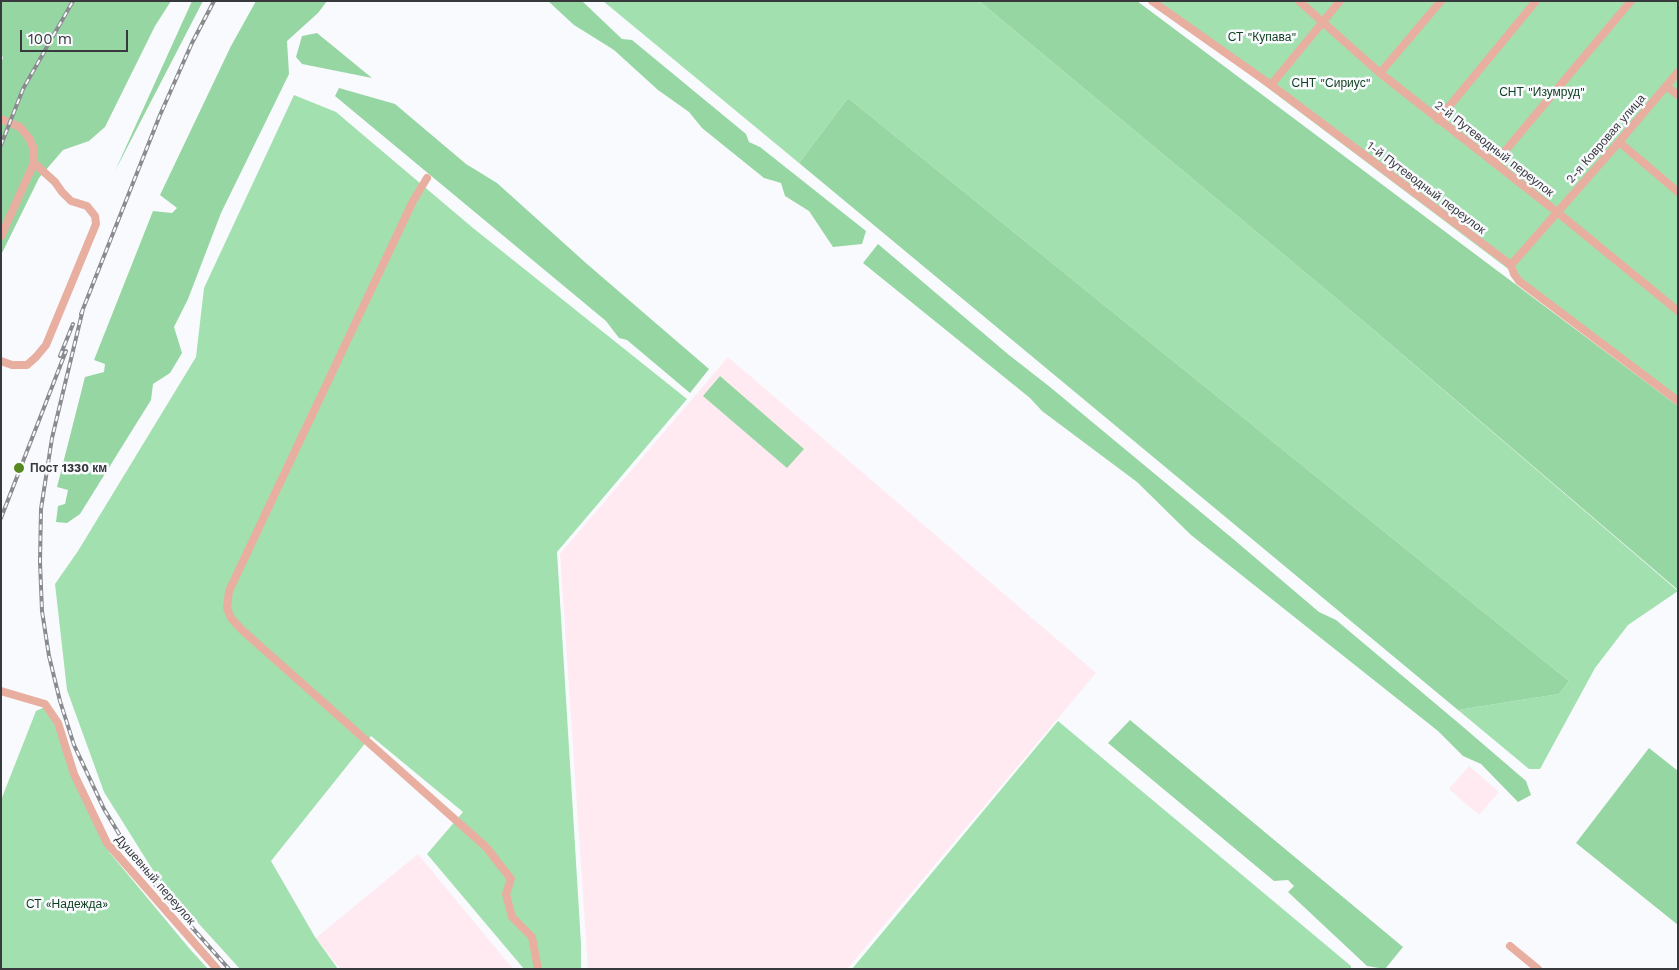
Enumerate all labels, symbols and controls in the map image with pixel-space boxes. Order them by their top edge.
scale bar [22,20,130,52]
text: 100 m [28,30,72,48]
park label: СТ "Купава" [1228,30,1296,44]
park label: СНТ "Сириус" [1291,76,1371,90]
park label: СНТ "Изумруд" [1499,85,1585,99]
street label: 2-я Ковровая улица [1563,92,1649,186]
street label: 2-й Путеводный переулок [1432,98,1556,200]
street label: 1-й Путеводный переулок [1364,139,1488,237]
marker: Пост 1330 км [12,461,26,475]
place label: Пост 1330 км [30,461,107,475]
street label: Душевный переулок [112,832,198,928]
park label: СТ «Надежда» [26,897,108,911]

